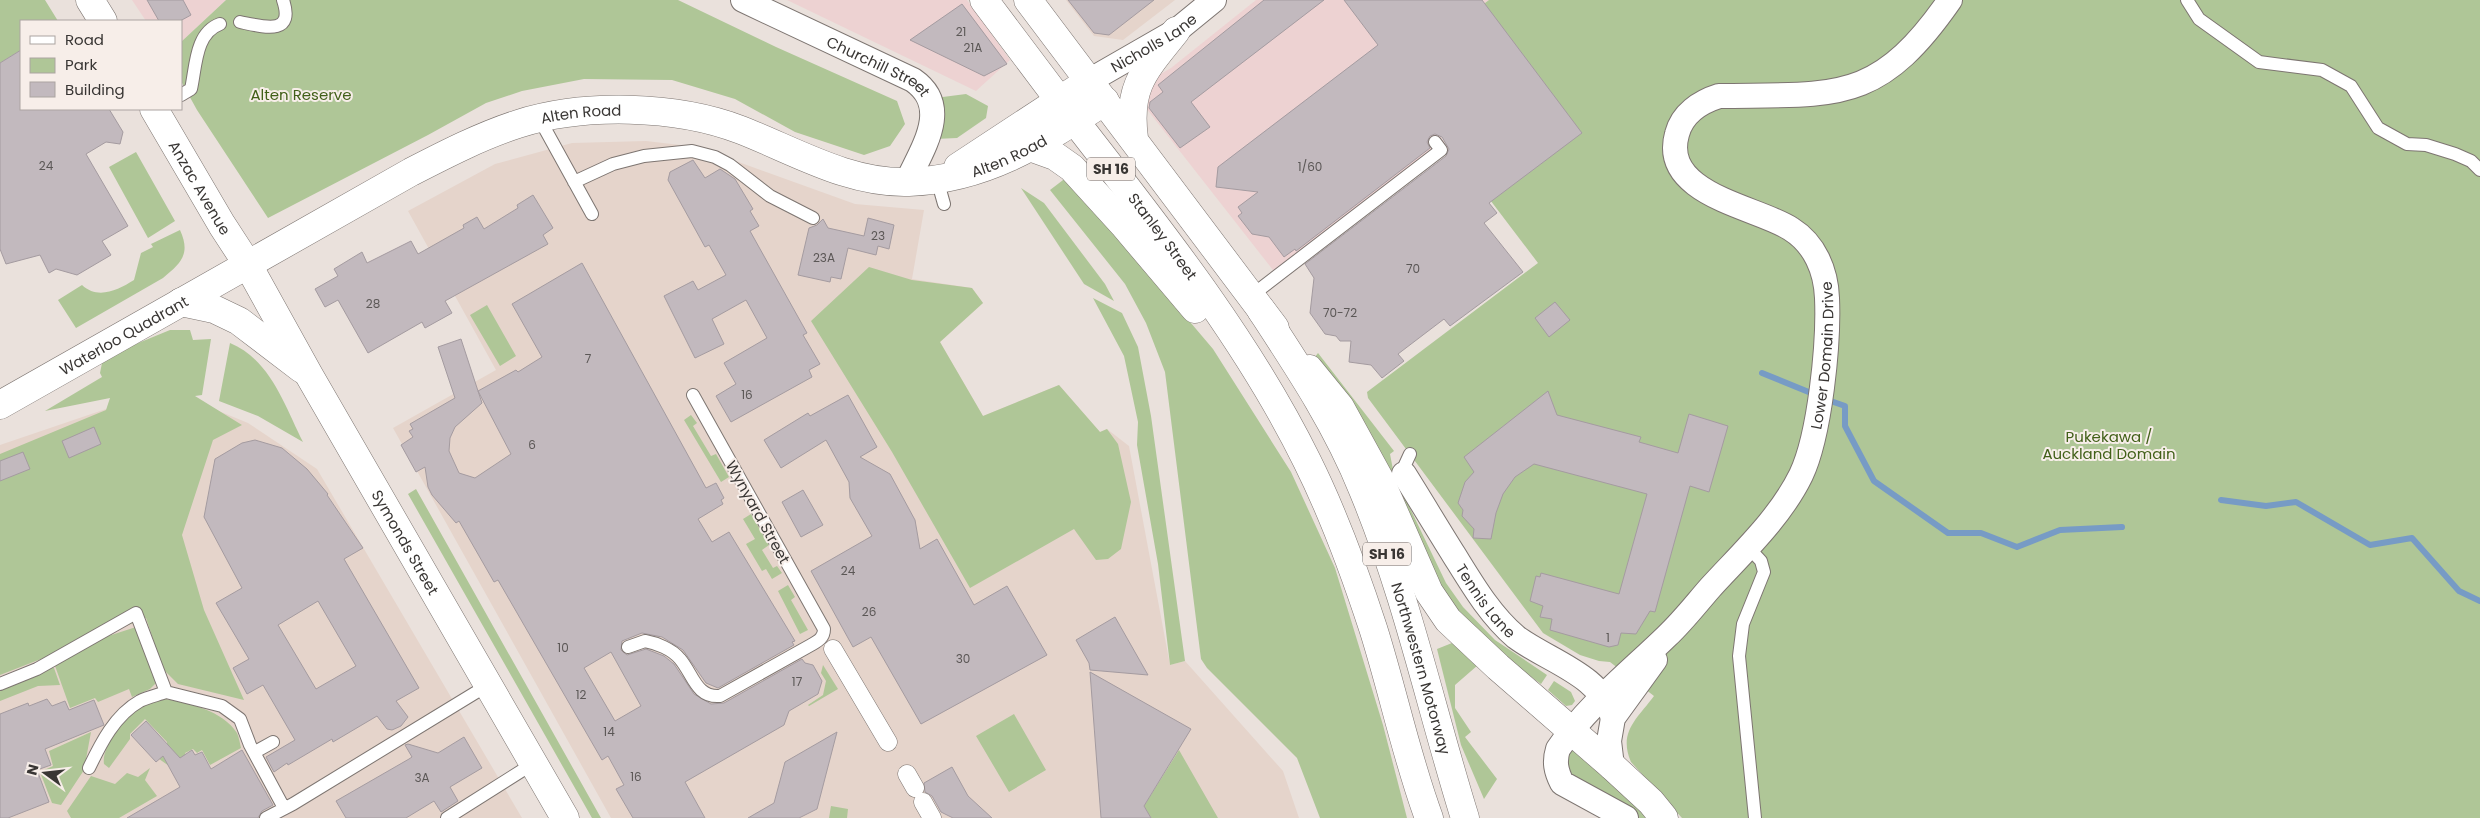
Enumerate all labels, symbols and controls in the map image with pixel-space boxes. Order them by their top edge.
street label: Nicholls Lane [1107,8,1201,77]
legend [20,20,182,110]
house number: 21 [956,23,966,40]
text: Road [65,29,104,50]
street label: Churchill Street [823,30,936,100]
house number: 21A [964,39,982,56]
text: Park [65,54,97,75]
text: Building [65,79,125,100]
park label: Alten Reserve [250,84,352,105]
street label: Alten Road [539,99,621,128]
street label: Alten Road [968,129,1051,182]
street label: Anzac Avenue [164,136,236,239]
house number: 24 [39,157,54,174]
road number: SH 16 [1087,157,1135,180]
house number: 1/60 [1298,158,1322,175]
street label: Stanley Street [1124,188,1203,284]
house number: 23 [871,227,885,244]
house number: 23A [813,249,835,266]
house number: 70 [1406,260,1420,277]
street label: Lower Domain Drive [1805,280,1838,431]
street label: Waterloo Quadrant [55,290,192,380]
house number: 28 [366,295,380,312]
house number: 70-72 [1323,304,1357,321]
house number: 7 [585,350,592,367]
house number: 16 [741,386,753,403]
park label: Pukekawa / Auckland Domain [2042,426,2176,464]
house number: 6 [528,436,536,453]
street label: Wynyard Street [721,457,795,567]
street label: Symonds Street [367,486,444,598]
road number: SH 16 [1363,542,1411,566]
street label: Tennis Lane [1451,560,1520,642]
house number: 24 [841,562,856,579]
street label: Northwestern Motorway [1387,579,1456,757]
house number: 26 [862,603,876,620]
house number: 1 [1606,629,1610,646]
house number: 10 [557,639,569,656]
house number: 30 [956,650,970,667]
house number: 17 [792,673,803,690]
house number: 12 [576,686,586,703]
house number: 14 [603,723,615,740]
north arrow [20,748,70,798]
text: N [21,762,43,777]
house number: 16 [630,768,642,785]
house number: 3A [414,769,430,786]

